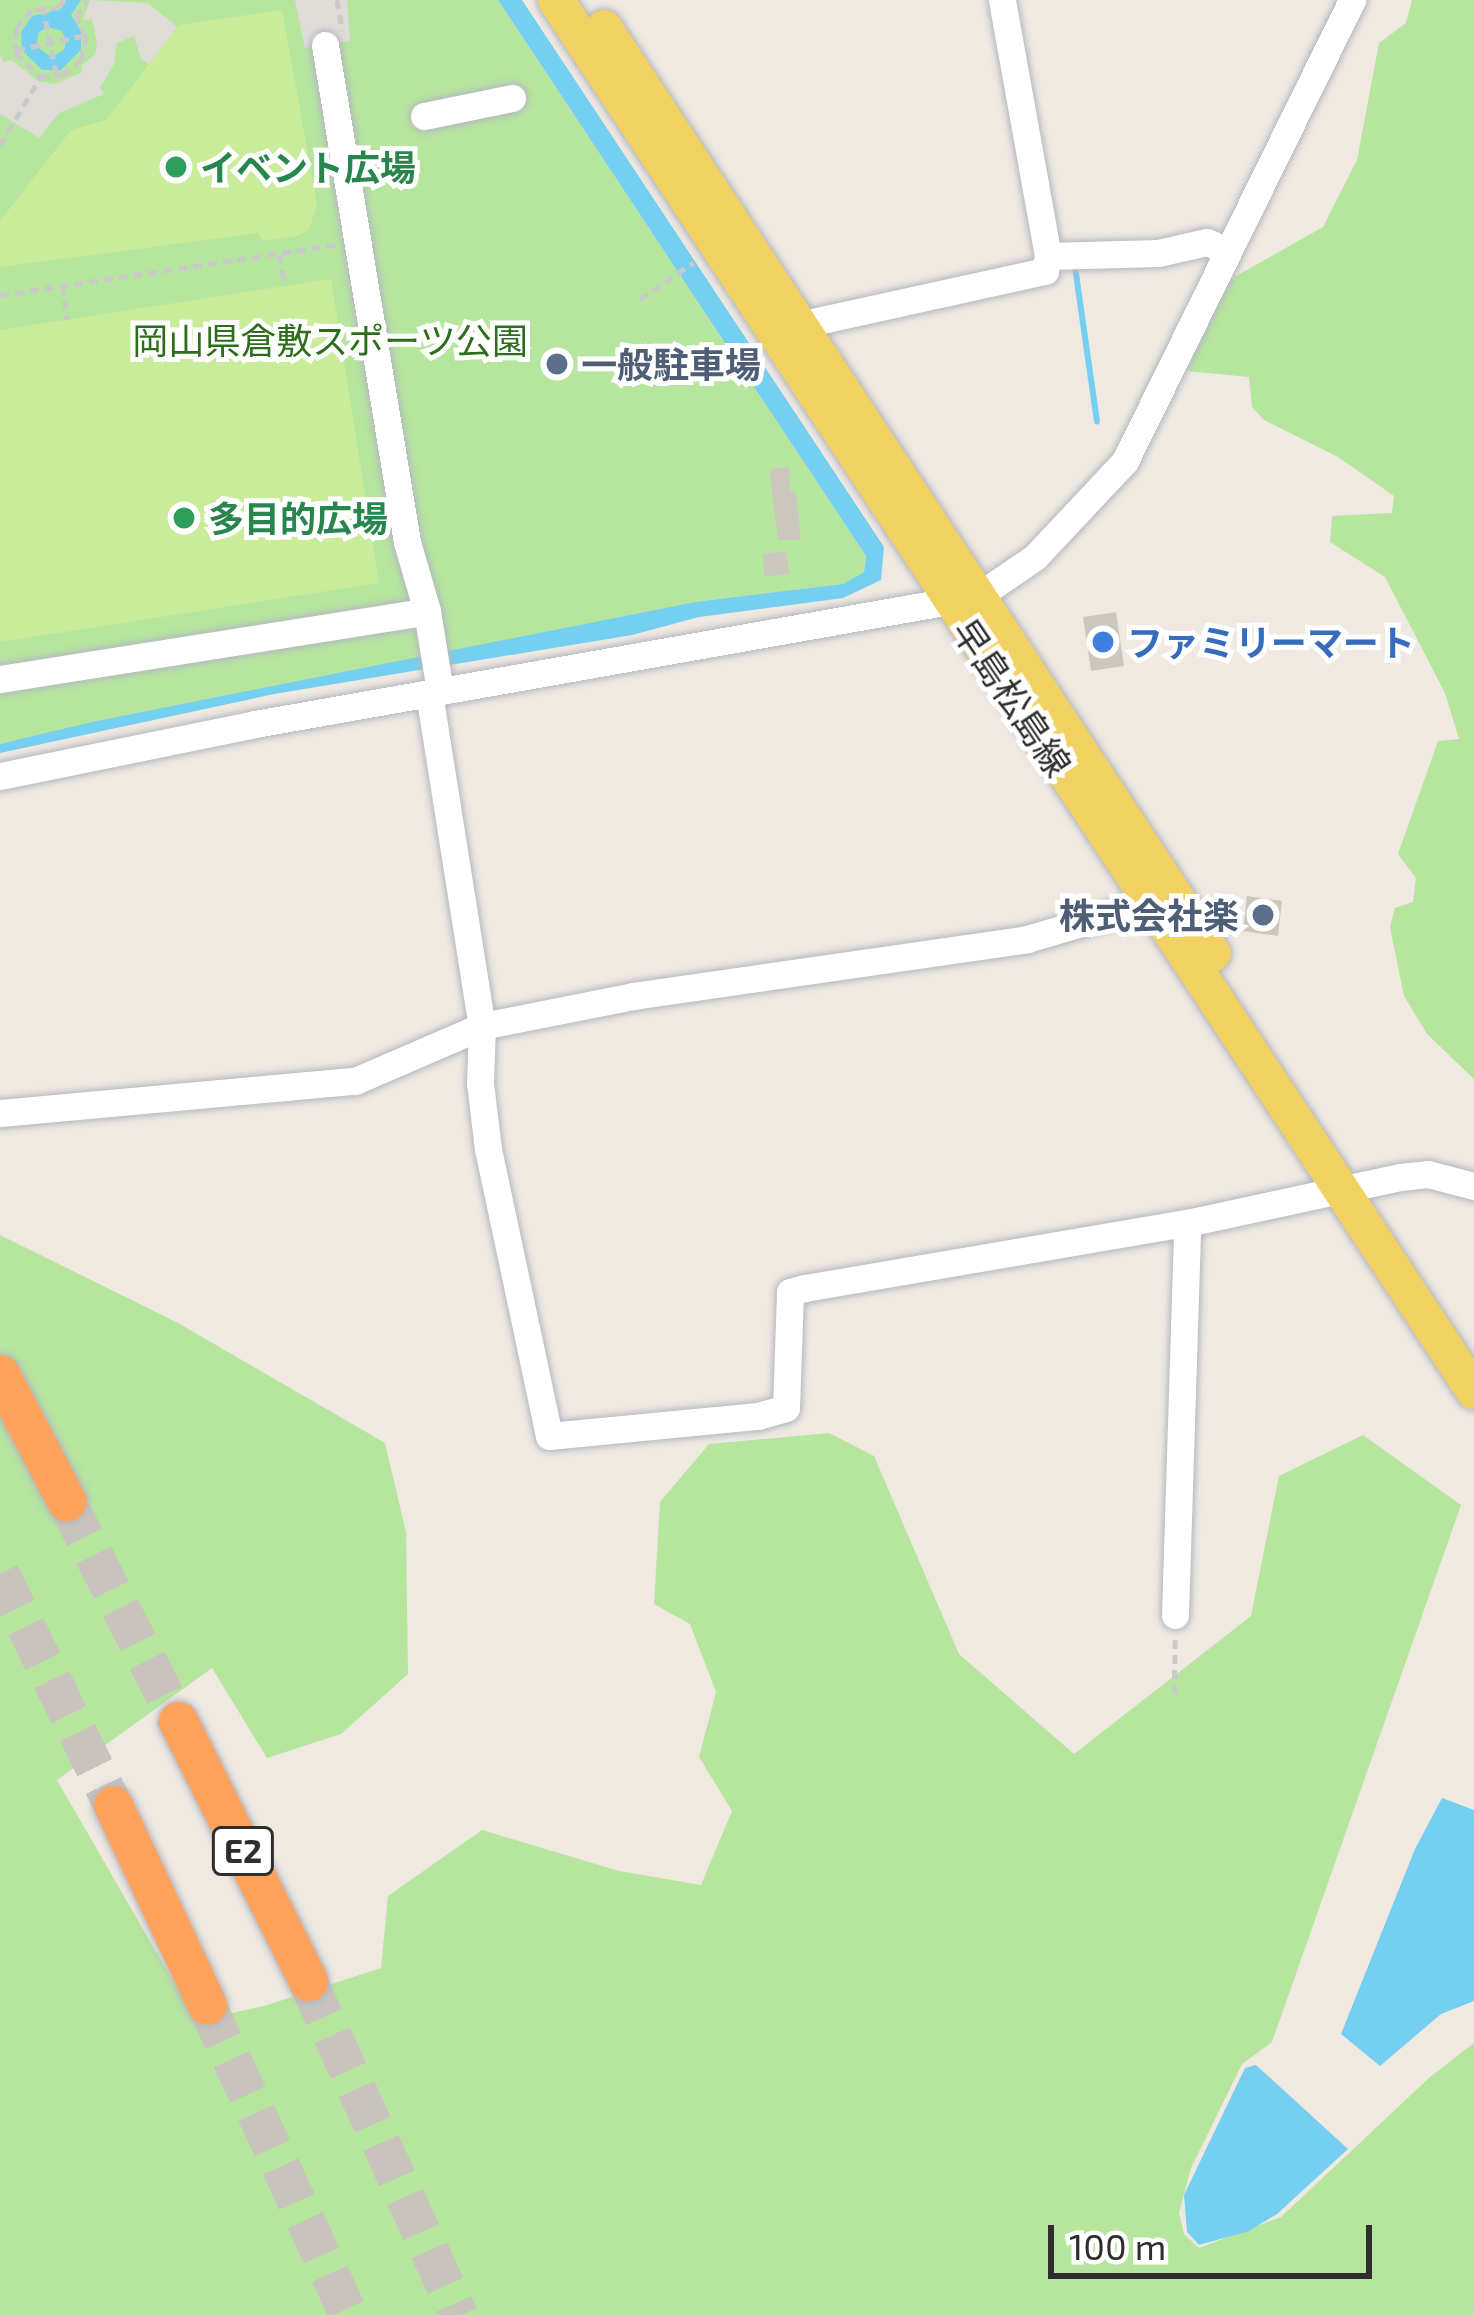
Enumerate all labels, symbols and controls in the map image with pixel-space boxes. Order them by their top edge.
place label: イベント広場 [200,145,416,189]
marker: イベント広場 [163,154,189,180]
park label: 岡山県倉敷スポーツ公園 [132,318,528,362]
place label: 一般駐車場 [581,342,761,386]
marker: 一般駐車場 [544,351,570,377]
place label: 多目的広場 [208,496,388,540]
marker: 多目的広場 [171,505,197,531]
street label: 早島松島線 [945,610,1081,784]
place label: ファミリーマート [1127,620,1415,664]
marker: ファミリーマート [1090,629,1116,655]
place label: 株式会社楽 [1059,893,1239,937]
marker: 株式会社楽 [1250,902,1276,928]
road number: E2 [210,1824,276,1878]
scale bar [1054,2201,1378,2275]
text: 100 m [1069,2224,1166,2267]

